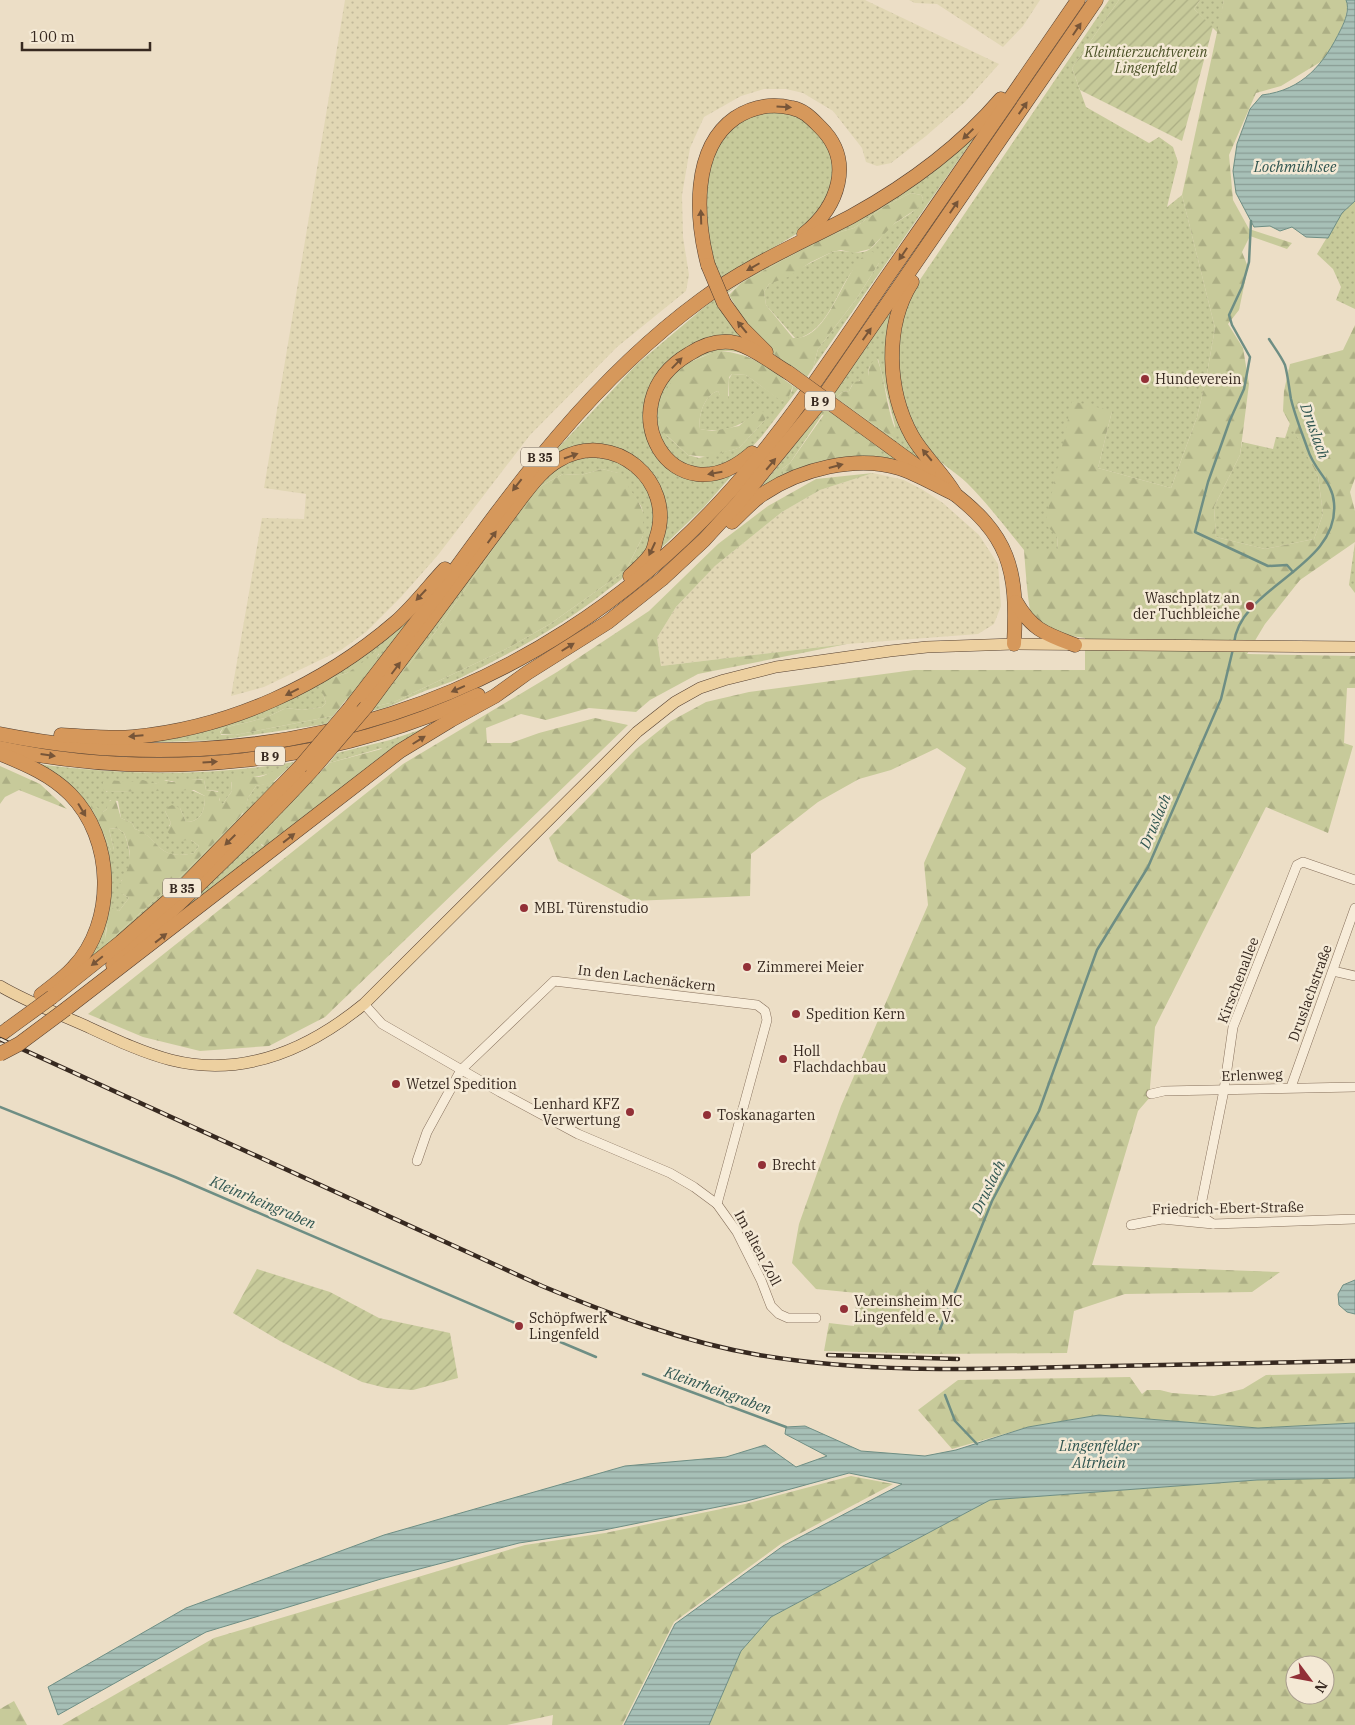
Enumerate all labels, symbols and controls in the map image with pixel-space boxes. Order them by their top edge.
scale bar [22,20,150,52]
one-way arrow [1072,22,1082,35]
text: 100 m [30,27,75,46]
park label: Kleintierzuchtverein Lingenfeld [1084,43,1208,77]
one-way arrow [1018,101,1028,114]
one-way arrow [776,103,792,111]
one-way arrow [962,127,974,139]
water label: Lochmühlsee [1253,157,1337,176]
one-way arrow [949,200,959,214]
one-way arrow [697,209,705,225]
one-way arrow [898,248,908,261]
one-way arrow [746,262,759,271]
one-way arrow [737,321,748,334]
one-way arrow [862,327,872,340]
one-way arrow [671,357,683,369]
place label: Hundeverein [1155,370,1242,388]
marker: Hundeverein [1139,373,1151,385]
road number: B 9 [805,392,835,411]
water label: Druslach [1296,400,1334,462]
road number: B 35 [521,448,559,467]
one-way arrow [922,449,933,461]
one-way arrow [563,452,578,459]
one-way arrow [765,459,777,471]
one-way arrow [828,462,844,470]
one-way arrow [706,469,722,477]
one-way arrow [511,478,522,491]
one-way arrow [487,530,497,544]
one-way arrow [648,542,656,556]
one-way arrow [415,589,427,601]
place label: Waschplatz an der Tuchbleiche [1133,589,1240,623]
marker: Waschplatz an der Tuchbleiche [1244,600,1256,612]
one-way arrow [561,642,575,652]
one-way arrow [390,662,401,675]
one-way arrow [451,685,465,693]
one-way arrow [284,688,299,696]
one-way arrow [128,733,144,741]
one-way arrow [412,735,425,745]
road number: B 9 [255,746,285,766]
one-way arrow [40,751,56,759]
one-way arrow [202,758,218,766]
water label: Druslach [1135,790,1175,852]
one-way arrow [77,803,86,816]
one-way arrow [282,832,295,843]
one-way arrow [225,833,237,845]
road number: B 35 [163,878,201,898]
place label: MBL Türenstudio [534,899,649,917]
marker: MBL Türenstudio [518,902,530,914]
one-way arrow [154,932,167,943]
street label: Kirschenallee [1213,934,1263,1026]
street label: Druslachstraße [1284,942,1336,1044]
one-way arrow [91,955,104,966]
place label: Zimmerei Meier [757,958,865,976]
street label: In den Lachenäckern [577,961,717,995]
marker: Zimmerei Meier [741,961,753,973]
place label: Spedition Kern [806,1005,905,1023]
marker: Spedition Kern [790,1008,802,1020]
place label: Holl Flachdachbau [793,1042,887,1076]
marker: Holl Flachdachbau [777,1053,789,1065]
street label: Erlenweg [1221,1065,1283,1085]
place label: Wetzel Spedition [406,1075,517,1093]
marker: Wetzel Spedition [390,1078,402,1090]
place label: Lenhard KFZ Verwertung [533,1095,620,1129]
marker: Lenhard KFZ Verwertung [624,1106,636,1118]
place label: Toskanagarten [717,1106,816,1124]
marker: Toskanagarten [701,1109,713,1121]
place label: Brecht [772,1156,816,1174]
water label: Druslach [966,1156,1009,1218]
marker: Brecht [756,1159,768,1171]
water label: Kleinrheingraben [206,1171,319,1233]
street label: Friedrich-Ebert-Straße [1152,1198,1304,1218]
street label: Im alten Zoll [731,1207,785,1289]
place label: Vereinsheim MC Lingenfeld e. V. [854,1292,962,1326]
marker: Vereinsheim MC Lingenfeld e. V. [838,1303,850,1315]
place label: Schöpfwerk Lingenfeld [529,1309,608,1343]
marker: Schöpfwerk Lingenfeld [513,1320,525,1332]
water label: Kleinrheingraben [661,1361,775,1418]
water label: Lingenfelder Altrhein [1058,1436,1139,1472]
north arrow [1285,1655,1335,1705]
text: N [1310,1677,1332,1696]

